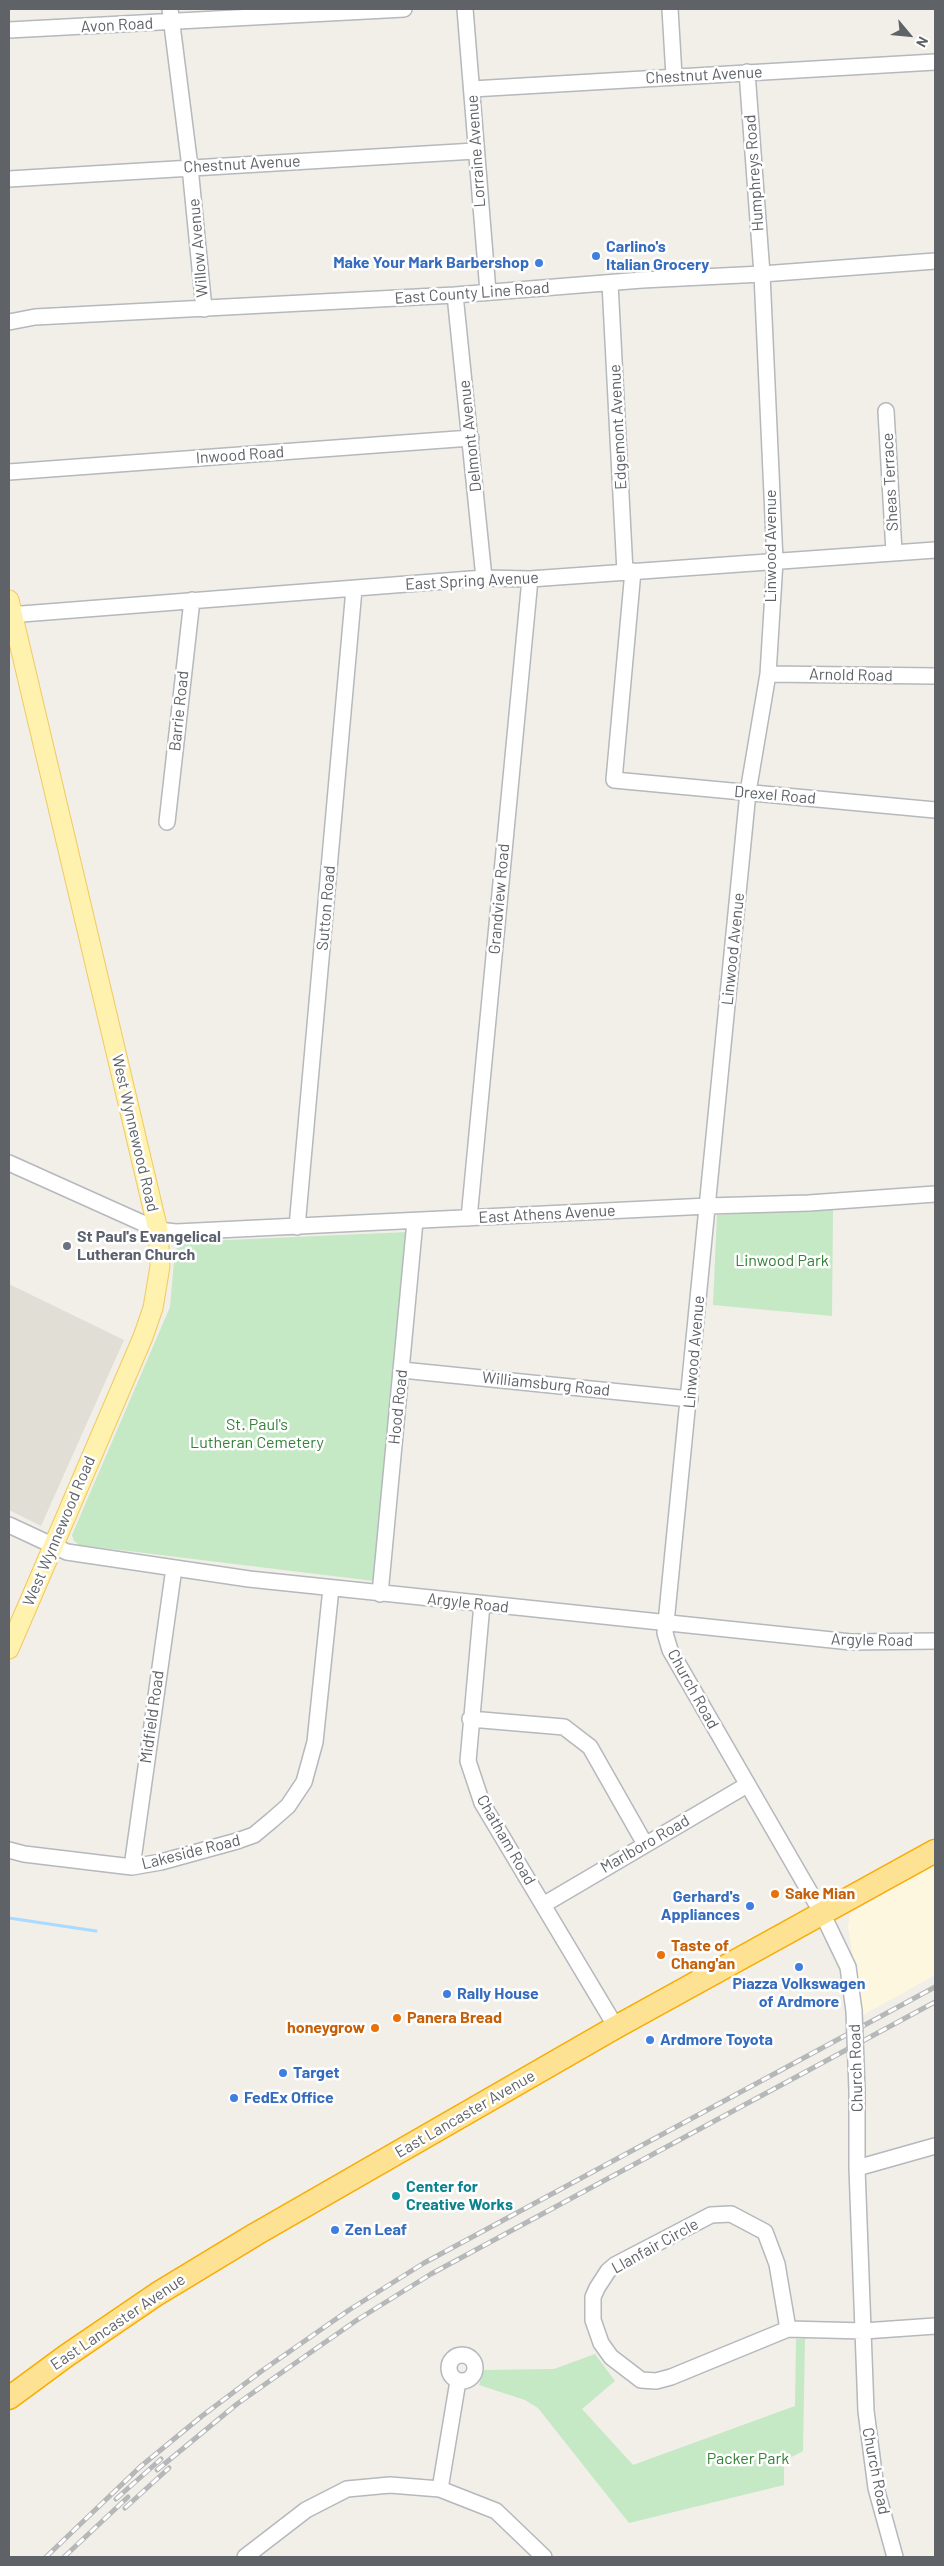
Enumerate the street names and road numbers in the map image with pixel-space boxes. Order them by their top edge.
street label: Avon Road [80,14,154,36]
street label: Chestnut Avenue [645,62,763,88]
street label: Lorraine Avenue [462,94,490,208]
street label: Humphreys Road [740,114,768,232]
street label: Chestnut Avenue [183,151,301,177]
street label: Willow Avenue [184,198,212,298]
street label: East County Line Road [394,278,550,308]
street label: Edgemont Avenue [605,364,631,490]
street label: Delmont Avenue [455,379,485,493]
street label: Sheas Terrace [878,432,902,532]
street label: Inwood Road [195,442,285,468]
street label: Linwood Avenue [761,489,781,603]
street label: East Spring Avenue [405,568,539,594]
street label: Arnold Road [809,665,893,685]
street label: Barrie Road [165,670,193,752]
street label: Drexel Road [733,782,817,808]
street label: Grandview Road [485,843,513,955]
street label: Sutton Road [313,865,339,951]
street label: Linwood Avenue [718,892,748,1006]
street label: West Wynnewood Road [108,1052,162,1214]
street label: East Athens Avenue [478,1201,616,1227]
street label: Linwood Avenue [680,1295,708,1409]
street label: Williamsburg Road [481,1368,611,1400]
street label: Hood Road [385,1369,411,1445]
street label: West Wynnewood Road [19,1453,99,1609]
street label: Argyle Road [426,1589,510,1617]
street label: Argyle Road [831,1630,913,1650]
street label: Church Road [663,1646,723,1732]
street label: Midfield Road [136,1669,168,1765]
street label: Chatham Road [472,1792,540,1888]
street label: Marlboro Road [597,1811,693,1877]
street label: Lakeside Road [140,1830,242,1874]
street label: Church Road [845,2024,867,2112]
street label: East Lancaster Avenue [392,2066,538,2162]
street label: Llanfair Circle [608,2214,702,2278]
street label: East Lancaster Avenue [47,2270,189,2374]
street label: Church Road [858,2426,894,2516]

